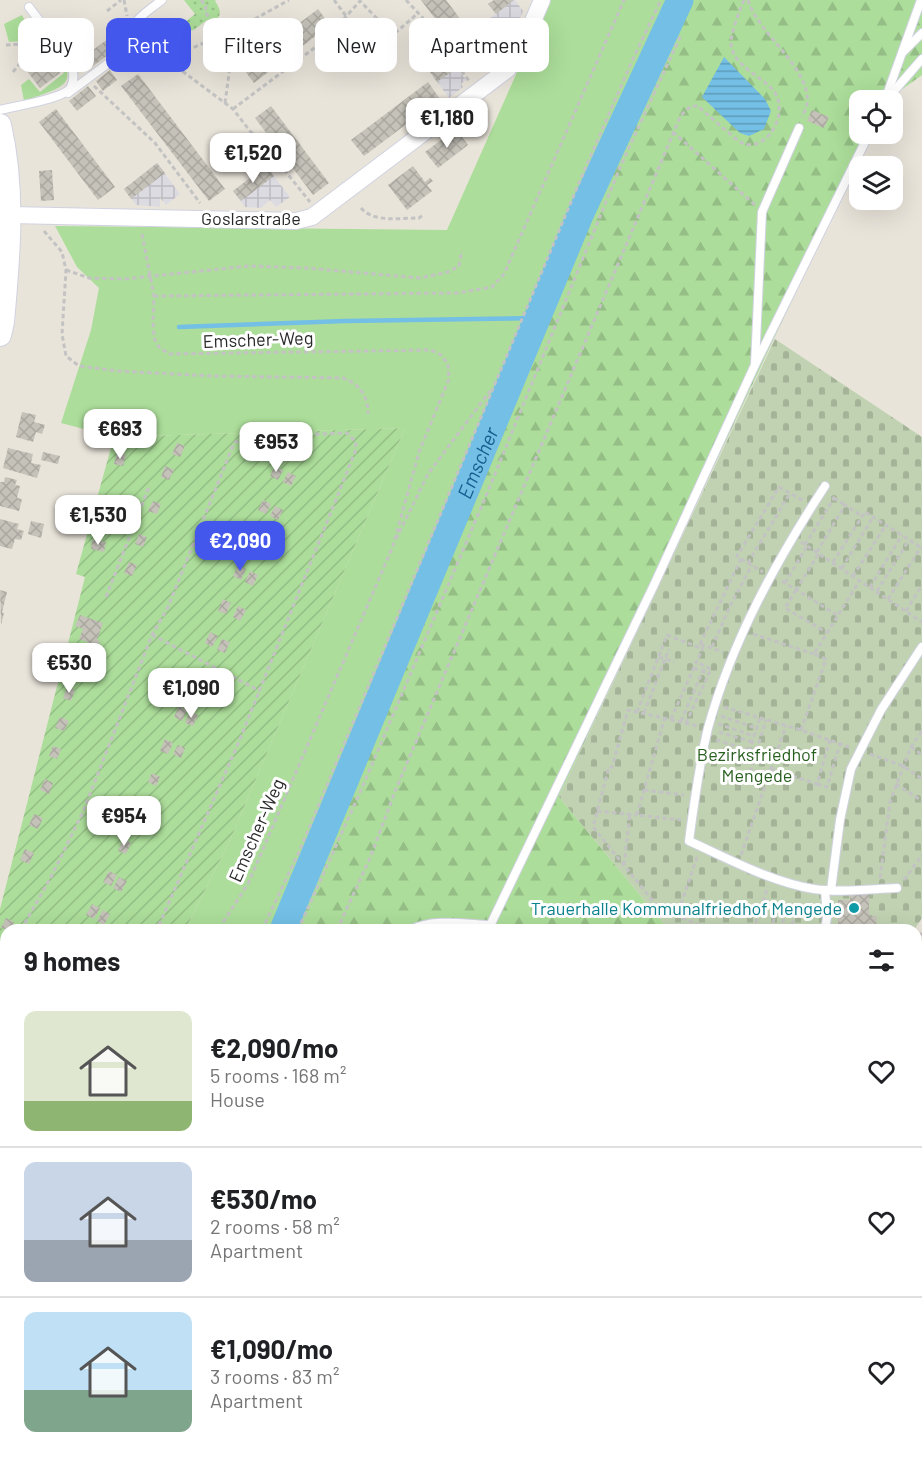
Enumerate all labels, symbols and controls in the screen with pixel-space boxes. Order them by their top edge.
chip: Buy [18,18,94,72]
chip: Rent [106,18,191,72]
chip: Filters [203,18,303,72]
chip: New [315,18,397,72]
chip: Apartment [409,18,549,72]
map controls [849,90,903,210]
button: locate [849,90,903,144]
pin: €1,180 [398,98,496,149]
text: €1,180 [420,105,474,129]
pin: €1,520 [204,133,302,184]
text: €1,520 [224,140,282,164]
button: layers [849,156,903,210]
street label: Goslarstraße [201,207,301,229]
street label: Emscher-Weg [202,326,314,352]
pin: €693 [84,409,156,460]
text: €693 [98,416,142,440]
pin: €953 [240,422,312,473]
water label: Emscher [452,423,503,502]
text: €953 [254,429,298,453]
pin: €1,530 [49,495,147,546]
text: €1,530 [69,502,127,526]
pin: €2,090 [191,521,289,572]
text: €2,090 [209,528,271,552]
pin: €530 [33,643,105,694]
text: €530 [46,650,92,674]
pin: €1,090 [142,668,240,719]
text: €1,090 [162,675,220,699]
park label: Bezirksfriedhof Mengede [697,743,817,786]
street label: Emscher-Weg [223,775,289,885]
pin: €954 [88,796,160,847]
text: €954 [101,803,147,827]
place label: Trauerhalle Kommunalfriedhof Mengede [531,897,842,919]
marker: Trauerhalle Kommunalfriedhof Mengede [847,901,861,915]
icon: filters [865,944,898,977]
text: 9 homes [24,945,120,976]
text: €2,090/mo [210,1032,338,1063]
icon: home [72,1035,144,1107]
icon: heart [865,1055,898,1088]
text: 5 rooms · 168 m² [210,1063,346,1087]
text: House [210,1087,265,1111]
text: €530/mo [210,1183,317,1214]
icon: home [72,1186,144,1258]
icon: heart [865,1206,898,1239]
text: 2 rooms · 58 m² [210,1214,340,1238]
text: Apartment [210,1238,303,1262]
text: €1,090/mo [210,1333,333,1364]
icon: home [72,1336,144,1408]
icon: heart [865,1356,898,1389]
text: 3 rooms · 83 m² [210,1364,339,1388]
text: Apartment [210,1388,303,1412]

